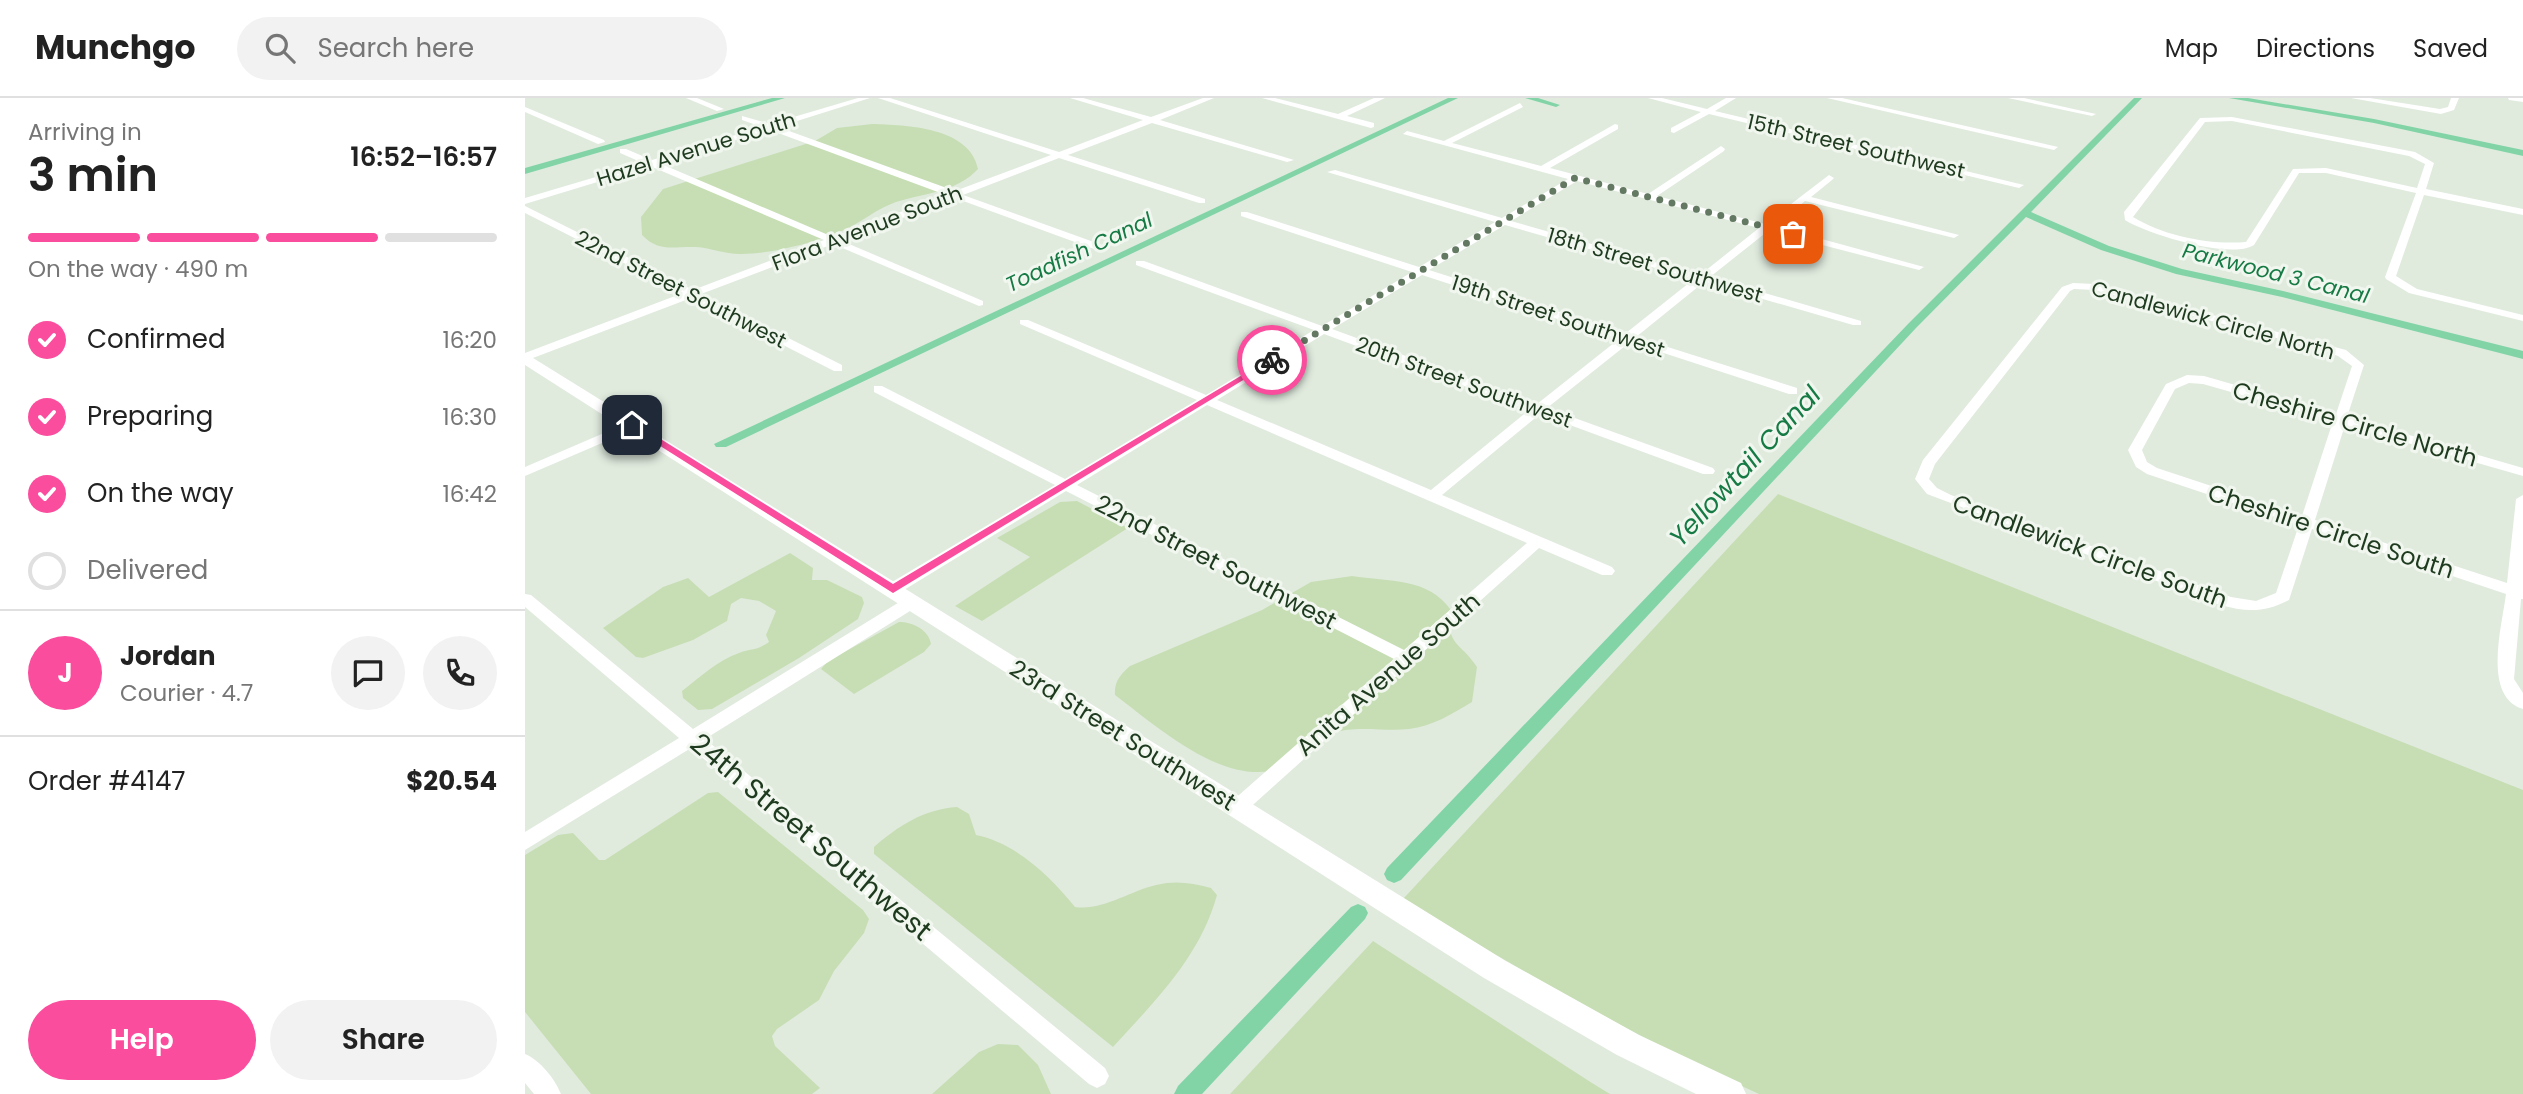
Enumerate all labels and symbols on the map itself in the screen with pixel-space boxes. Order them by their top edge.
street label: Hazel Avenue South [593,105,799,193]
street label: 15th Street Southwest [1744,107,1968,185]
street label: Flora Avenue South [768,178,966,278]
pin [1763,204,1823,264]
water label: Toadfish Canal [1001,205,1158,299]
street label: 18th Street Southwest [1544,220,1766,310]
street label: 22nd Street Southwest [570,223,792,355]
water label: Parkwood 3 Canal [2180,236,2373,310]
street label: 19th Street Southwest [1448,268,1668,364]
street label: Candlewick Circle North [2088,274,2338,366]
courier [1237,325,1307,395]
street label: 20th Street Southwest [1352,329,1576,435]
street label: Cheshire Circle North [2229,373,2481,475]
water label: Yellowtail Canal [1661,377,1829,554]
pin [602,395,662,455]
street label: Cheshire Circle South [2204,476,2458,586]
street label: Candlewick Circle South [1948,486,2232,616]
street label: 22nd Street Southwest [1090,487,1342,637]
street label: Anita Avenue South [1289,585,1487,763]
street label: 23rd Street Southwest [1004,652,1242,818]
street label: 24th Street Southwest [682,724,940,950]

